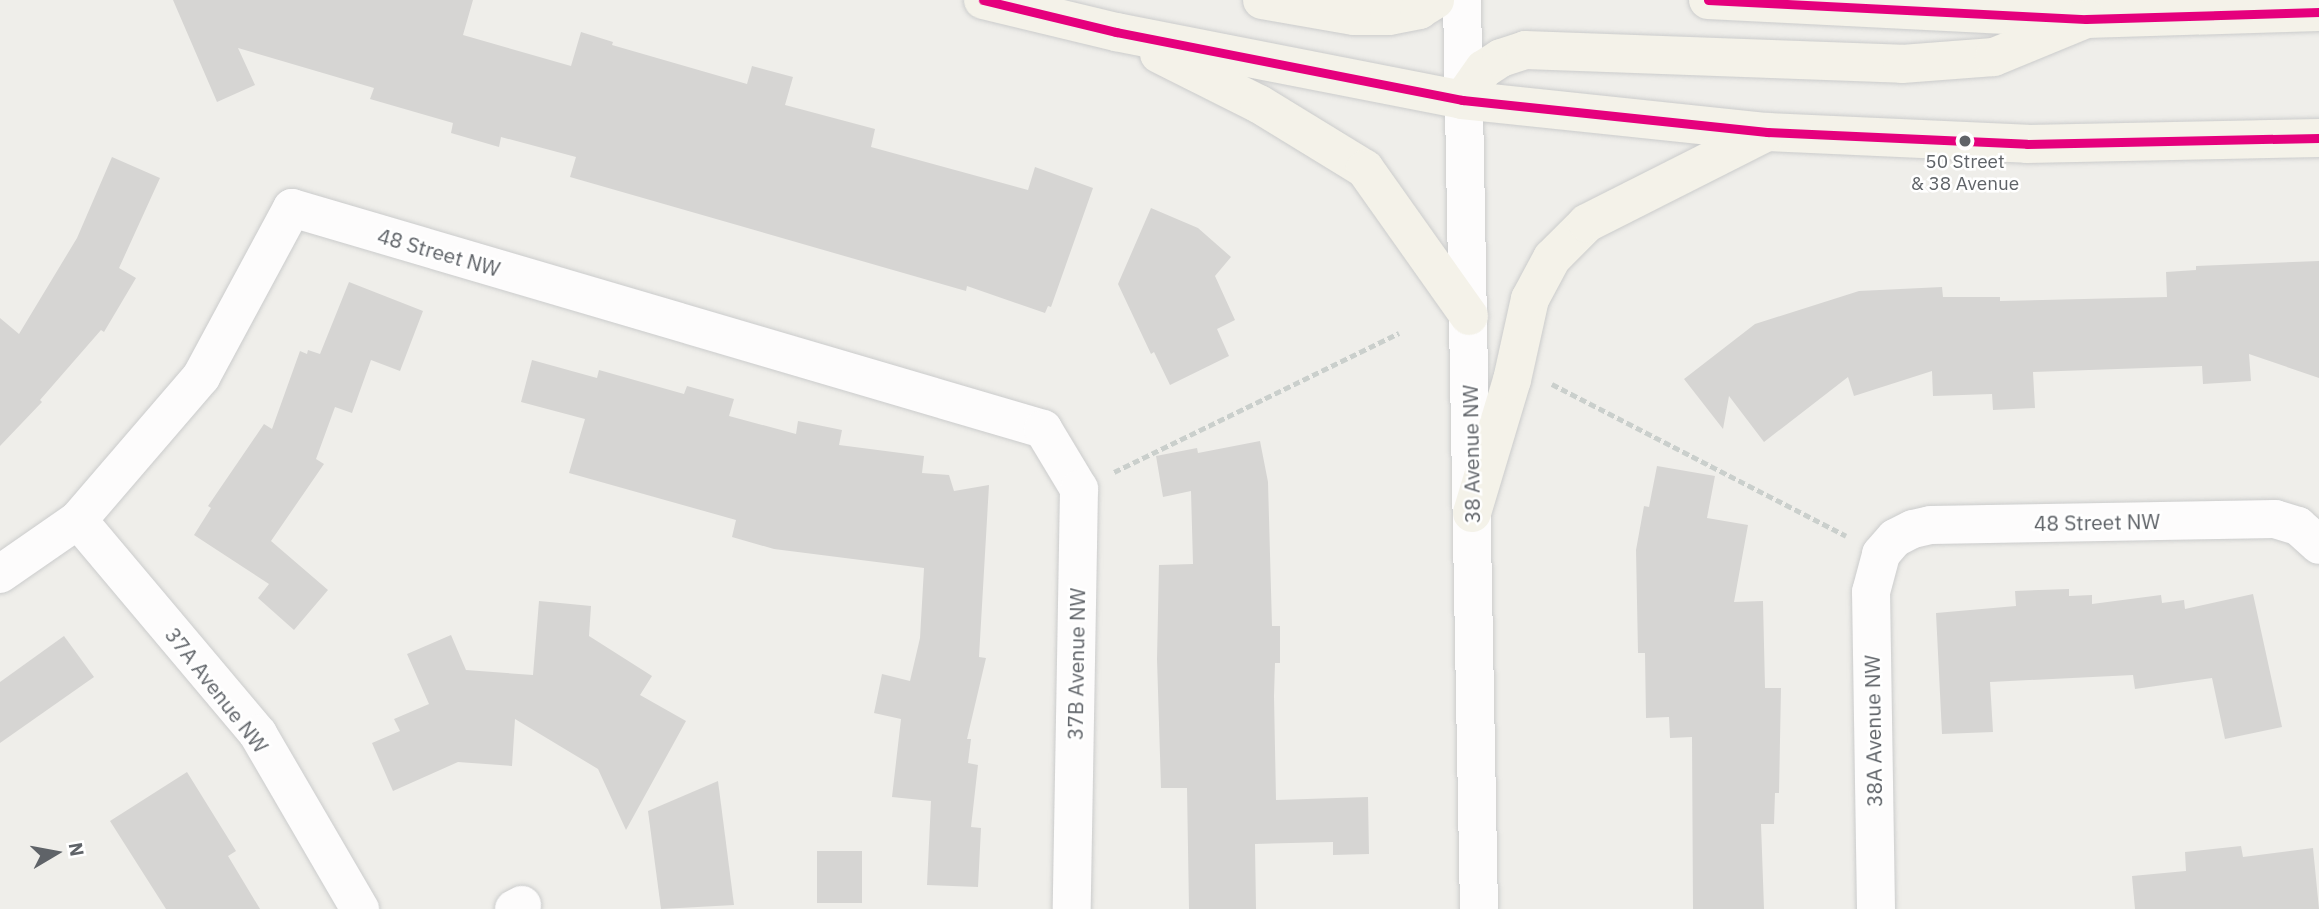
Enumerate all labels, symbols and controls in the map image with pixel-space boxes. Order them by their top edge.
marker: 50 Street & 38 Avenue [1958,134,1972,148]
place label: 50 Street & 38 Avenue [1911,151,2019,195]
street label: 48 Street NW [375,222,503,282]
street label: 38 Avenue NW [1457,384,1485,524]
street label: 48 Street NW [2034,508,2160,536]
street label: 37B Avenue NW [1062,588,1090,740]
street label: 37A Avenue NW [160,622,274,758]
street label: 38A Avenue NW [1859,655,1887,807]
north arrow [21,818,91,888]
text: N [64,840,90,858]

